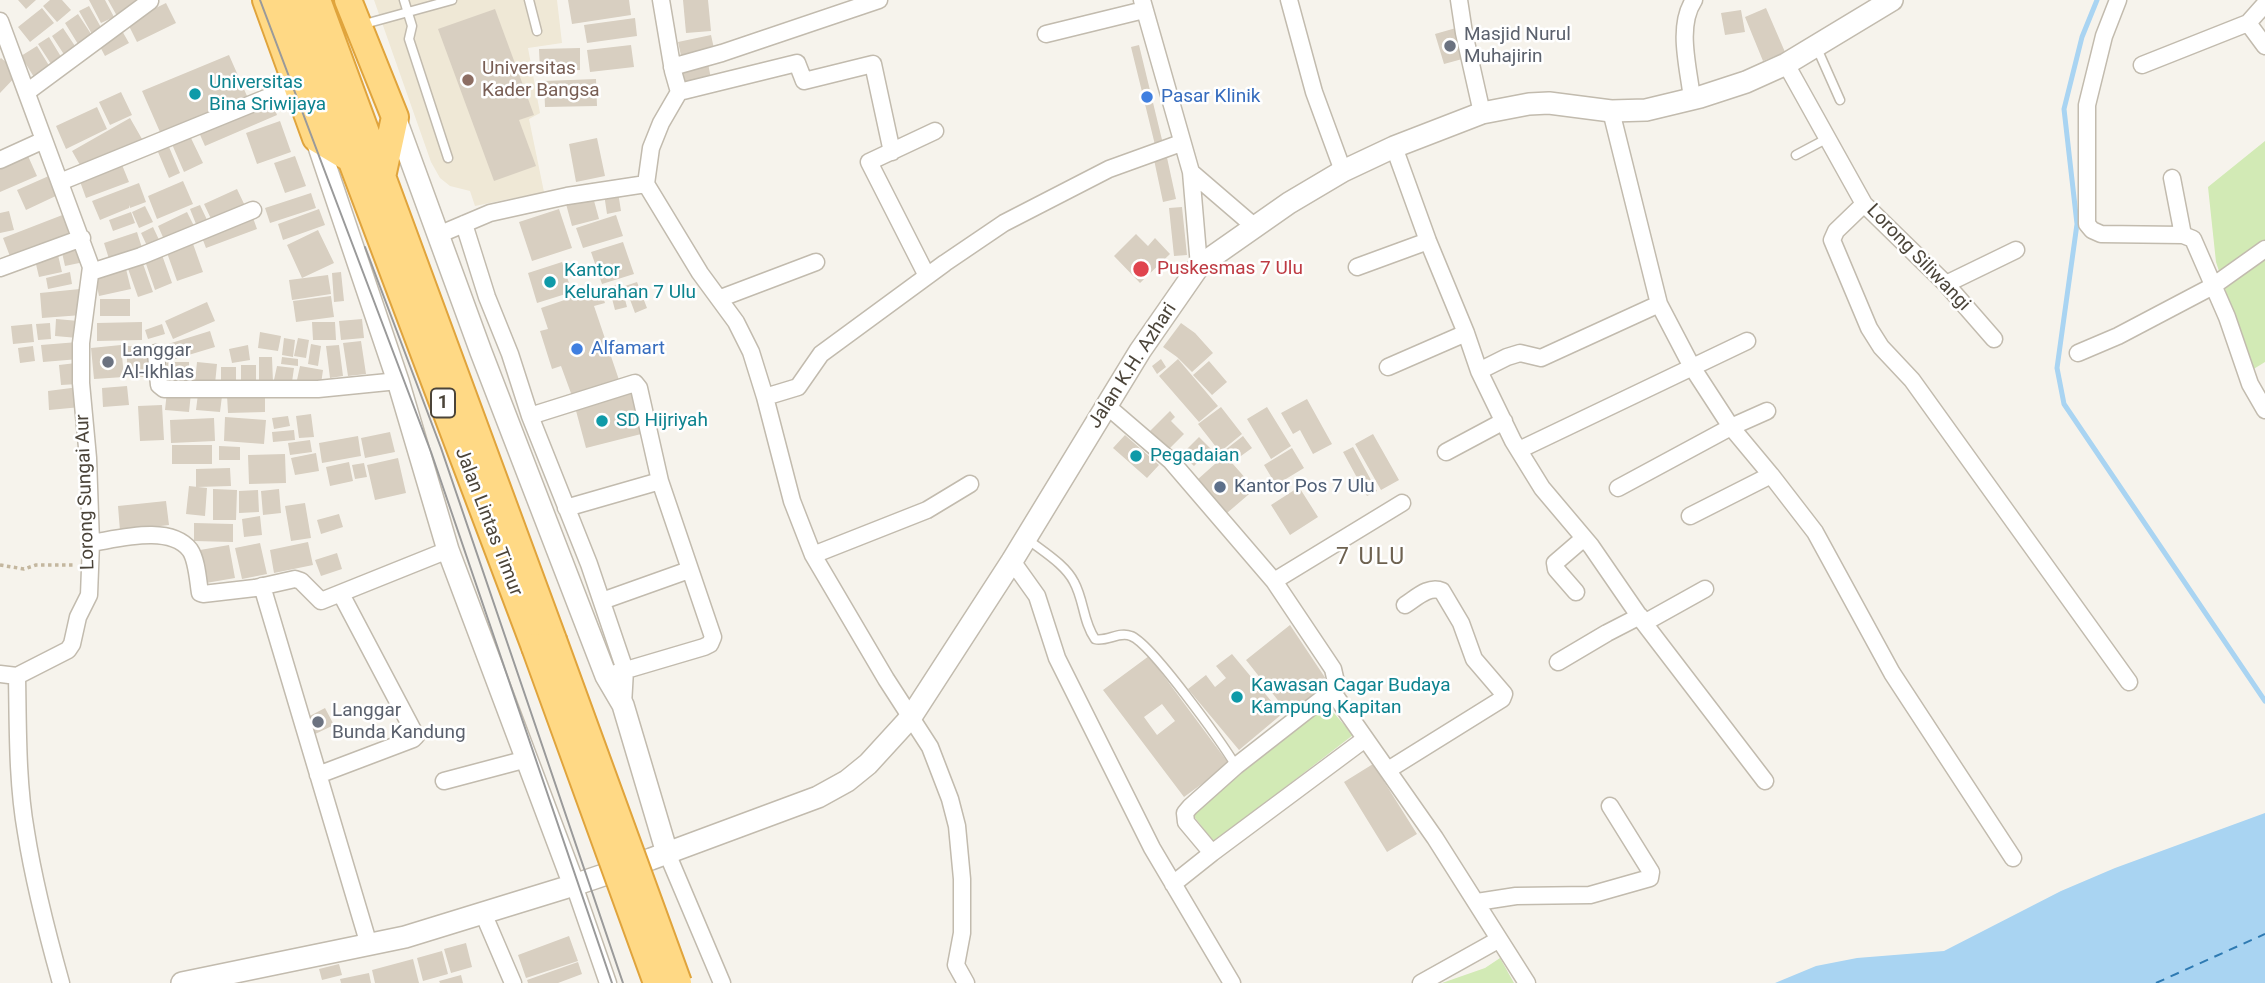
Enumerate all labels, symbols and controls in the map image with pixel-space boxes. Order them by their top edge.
place label: Masjid Nurul Muhajirin [1464,24,1571,68]
marker: Masjid Nurul Muhajirin [1442,38,1458,54]
place label: Universitas Kader Bangsa [482,58,600,102]
place label: Universitas Bina Sriwijaya [209,72,326,116]
marker: Universitas Kader Bangsa [460,72,476,88]
marker: Universitas Bina Sriwijaya [187,86,203,102]
place label: Pasar Klinik [1161,86,1260,108]
marker: Pasar Klinik [1139,89,1155,105]
street label: Lorong Siliwangi [1861,200,1975,316]
place label: Puskesmas 7 Ulu [1157,258,1303,280]
marker: Puskesmas 7 Ulu [1131,259,1151,279]
place label: Kantor Kelurahan 7 Ulu [564,260,696,304]
marker: Kantor Kelurahan 7 Ulu [542,274,558,290]
street label: Jalan K.H. Azhari [1084,299,1182,433]
place label: Alfamart [591,338,665,360]
place label: Langgar Al-Ikhlas [122,340,194,384]
marker: Alfamart [569,341,585,357]
marker: Langgar Al-Ikhlas [100,354,116,370]
road number: 1 [431,388,455,418]
place label: SD Hijriyah [616,410,708,432]
marker: SD Hijriyah [594,413,610,429]
street label: Lorong Sungai Aur [72,414,100,570]
street label: Jalan Lintas Timur [449,445,527,599]
place label: Pegadaian [1150,445,1239,467]
marker: Pegadaian [1128,448,1144,464]
place label: Kantor Pos 7 Ulu [1234,476,1375,498]
marker: Kantor Pos 7 Ulu [1212,479,1228,495]
district label: 7 ULU [1337,544,1405,572]
place label: Kawasan Cagar Budaya Kampung Kapitan [1251,675,1450,719]
marker: Kawasan Cagar Budaya Kampung Kapitan [1229,689,1245,705]
place label: Langgar Bunda Kandung [332,700,466,744]
marker: Langgar Bunda Kandung [310,714,326,730]

